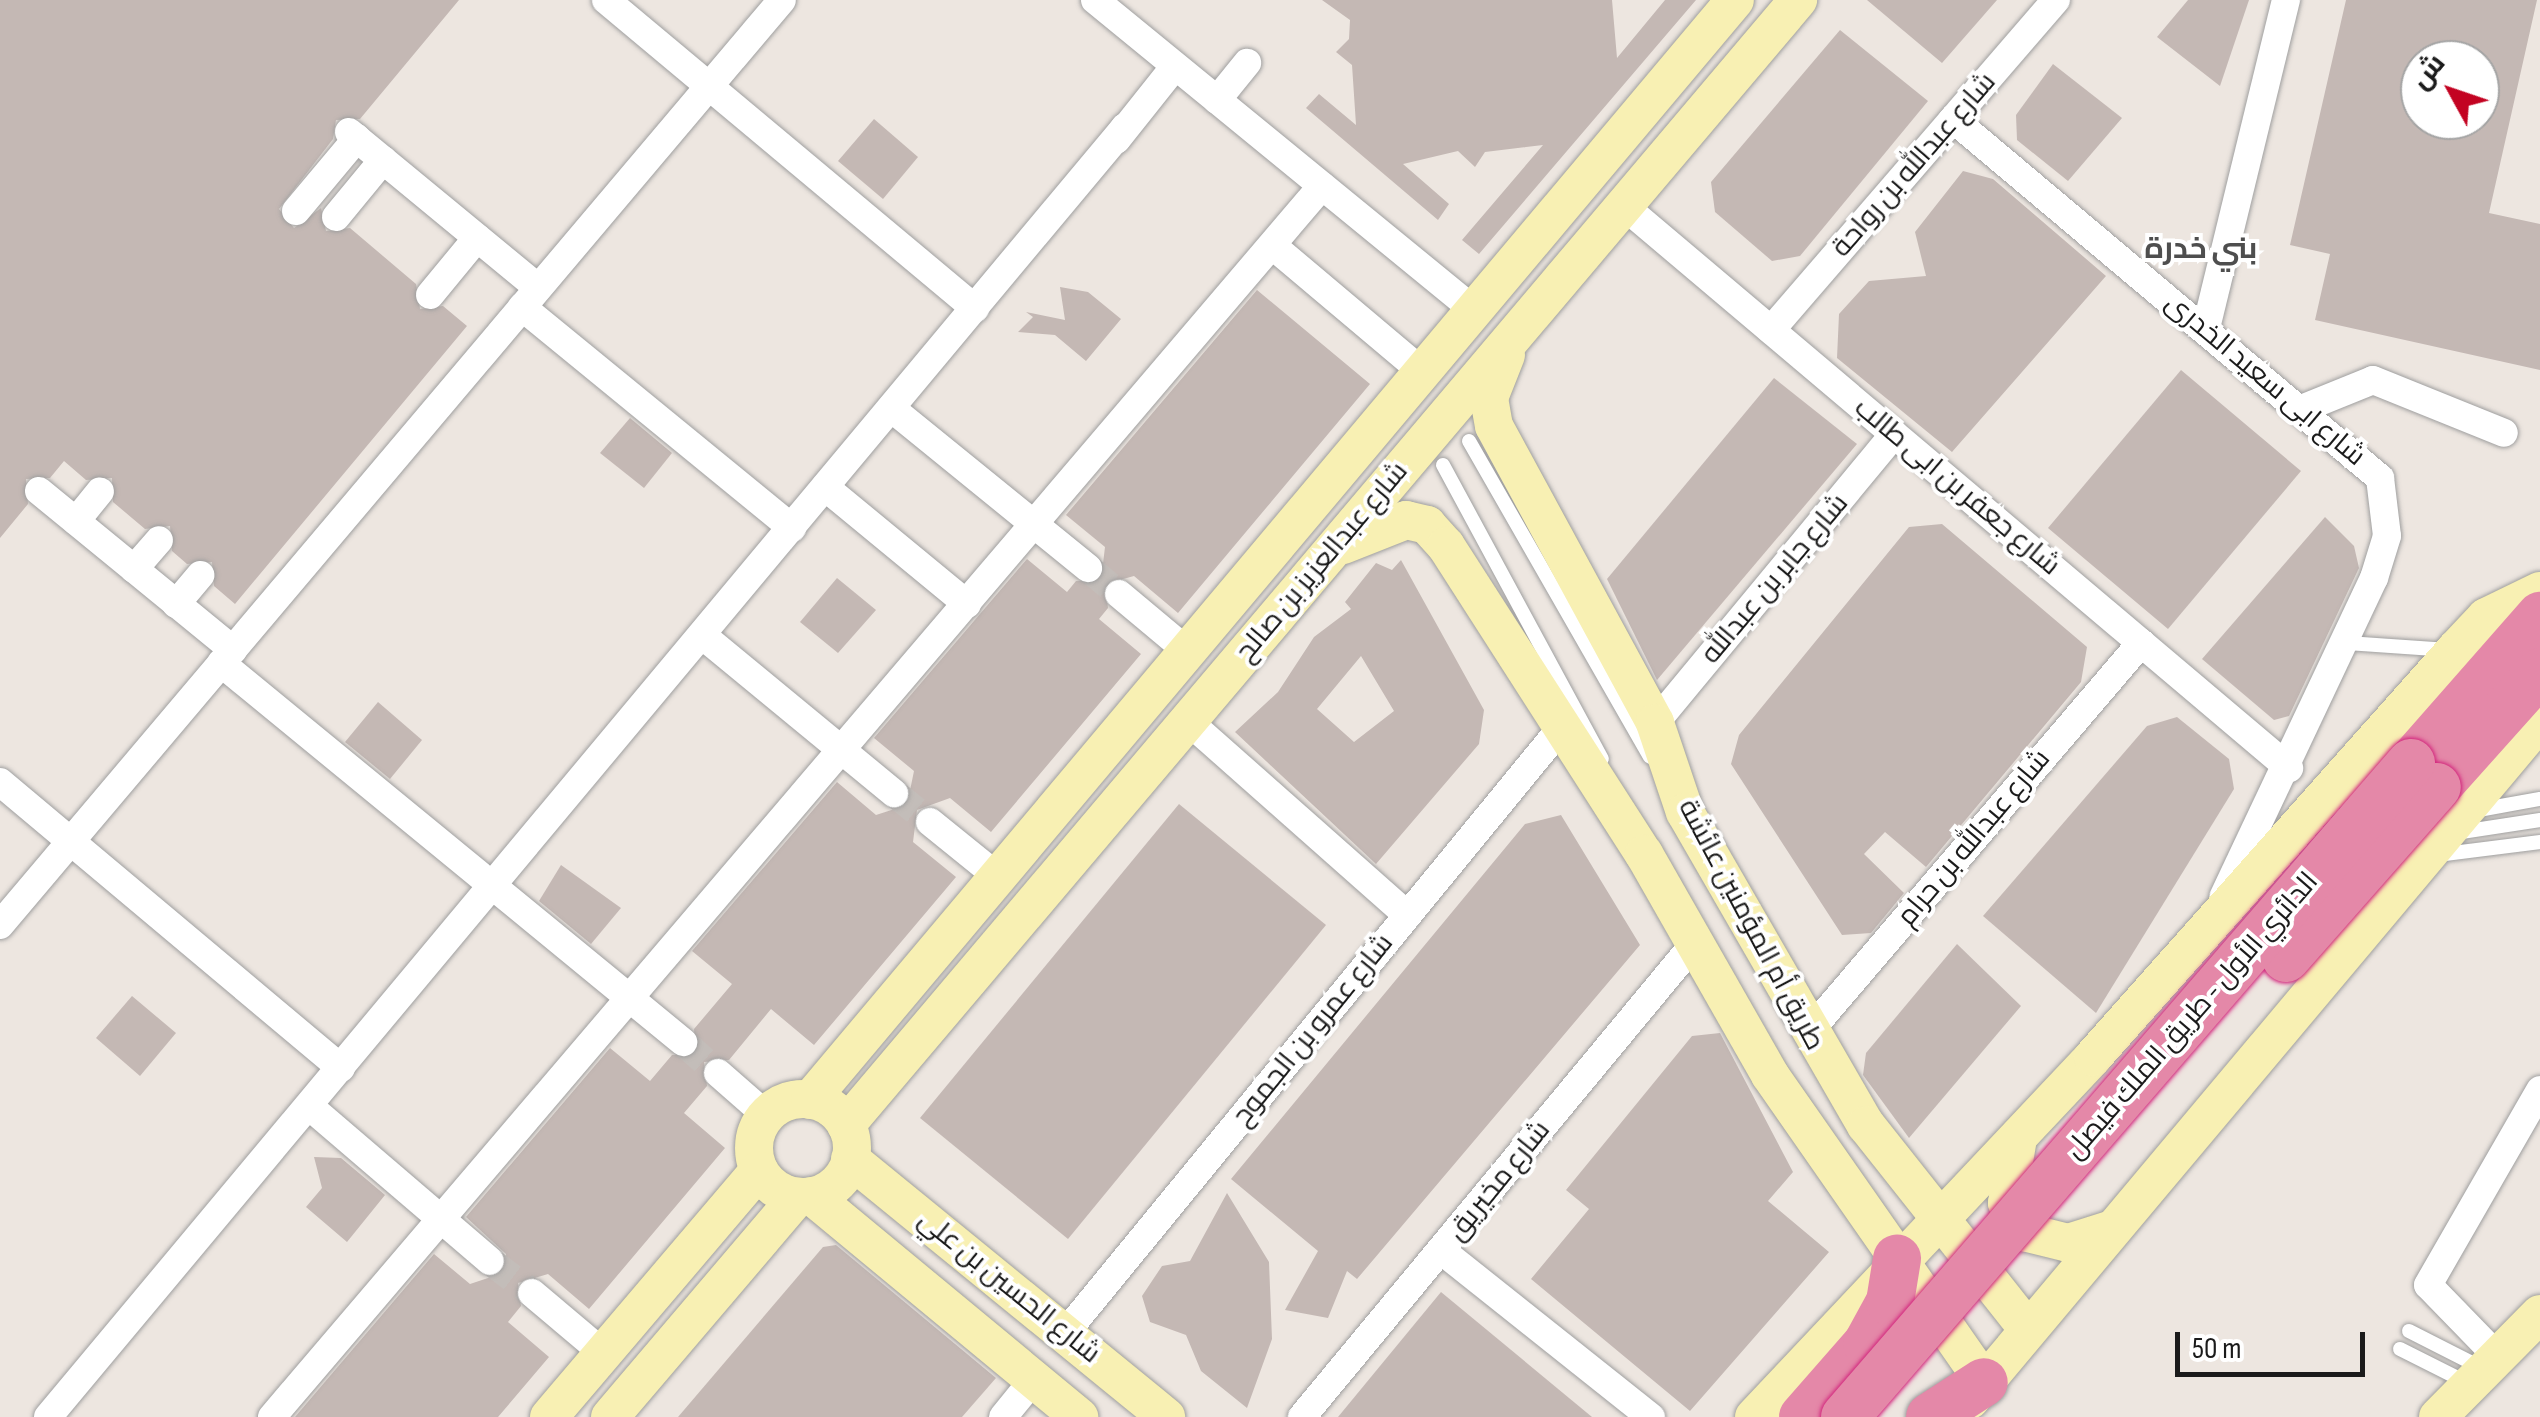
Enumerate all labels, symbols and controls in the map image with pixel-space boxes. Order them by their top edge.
north arrow [2400,40,2500,140]
text: ش [2404,47,2452,96]
street label: شارع عبدالله بن رواحة [1825,66,2003,264]
district label: بني خدرة [2145,231,2257,267]
street label: شارع ابى سعيد الخدرى [2158,286,2372,474]
street label: شارع جعفر بن ابى طالب [1847,391,2067,583]
street label: شارع عبدالعزيز بن صالح [1229,455,1415,669]
street label: شارع جابر بن عبدالله [1694,487,1856,671]
street label: شارع عبدالله بن حرام [1890,743,2058,933]
street label: طريق أم المؤمنين عائشة [1671,794,1831,1056]
street label: الدائري الأول - طريق الملك فيصل [2058,866,2326,1166]
street label: شارع عمرو بن الجموح [1225,927,1401,1133]
street label: شارع مخيريق [1440,1114,1558,1248]
street label: شارع الحسين بن علي [911,1203,1107,1371]
scale bar [2180,1312,2370,1374]
text: 50 m [2192,1331,2241,1367]

